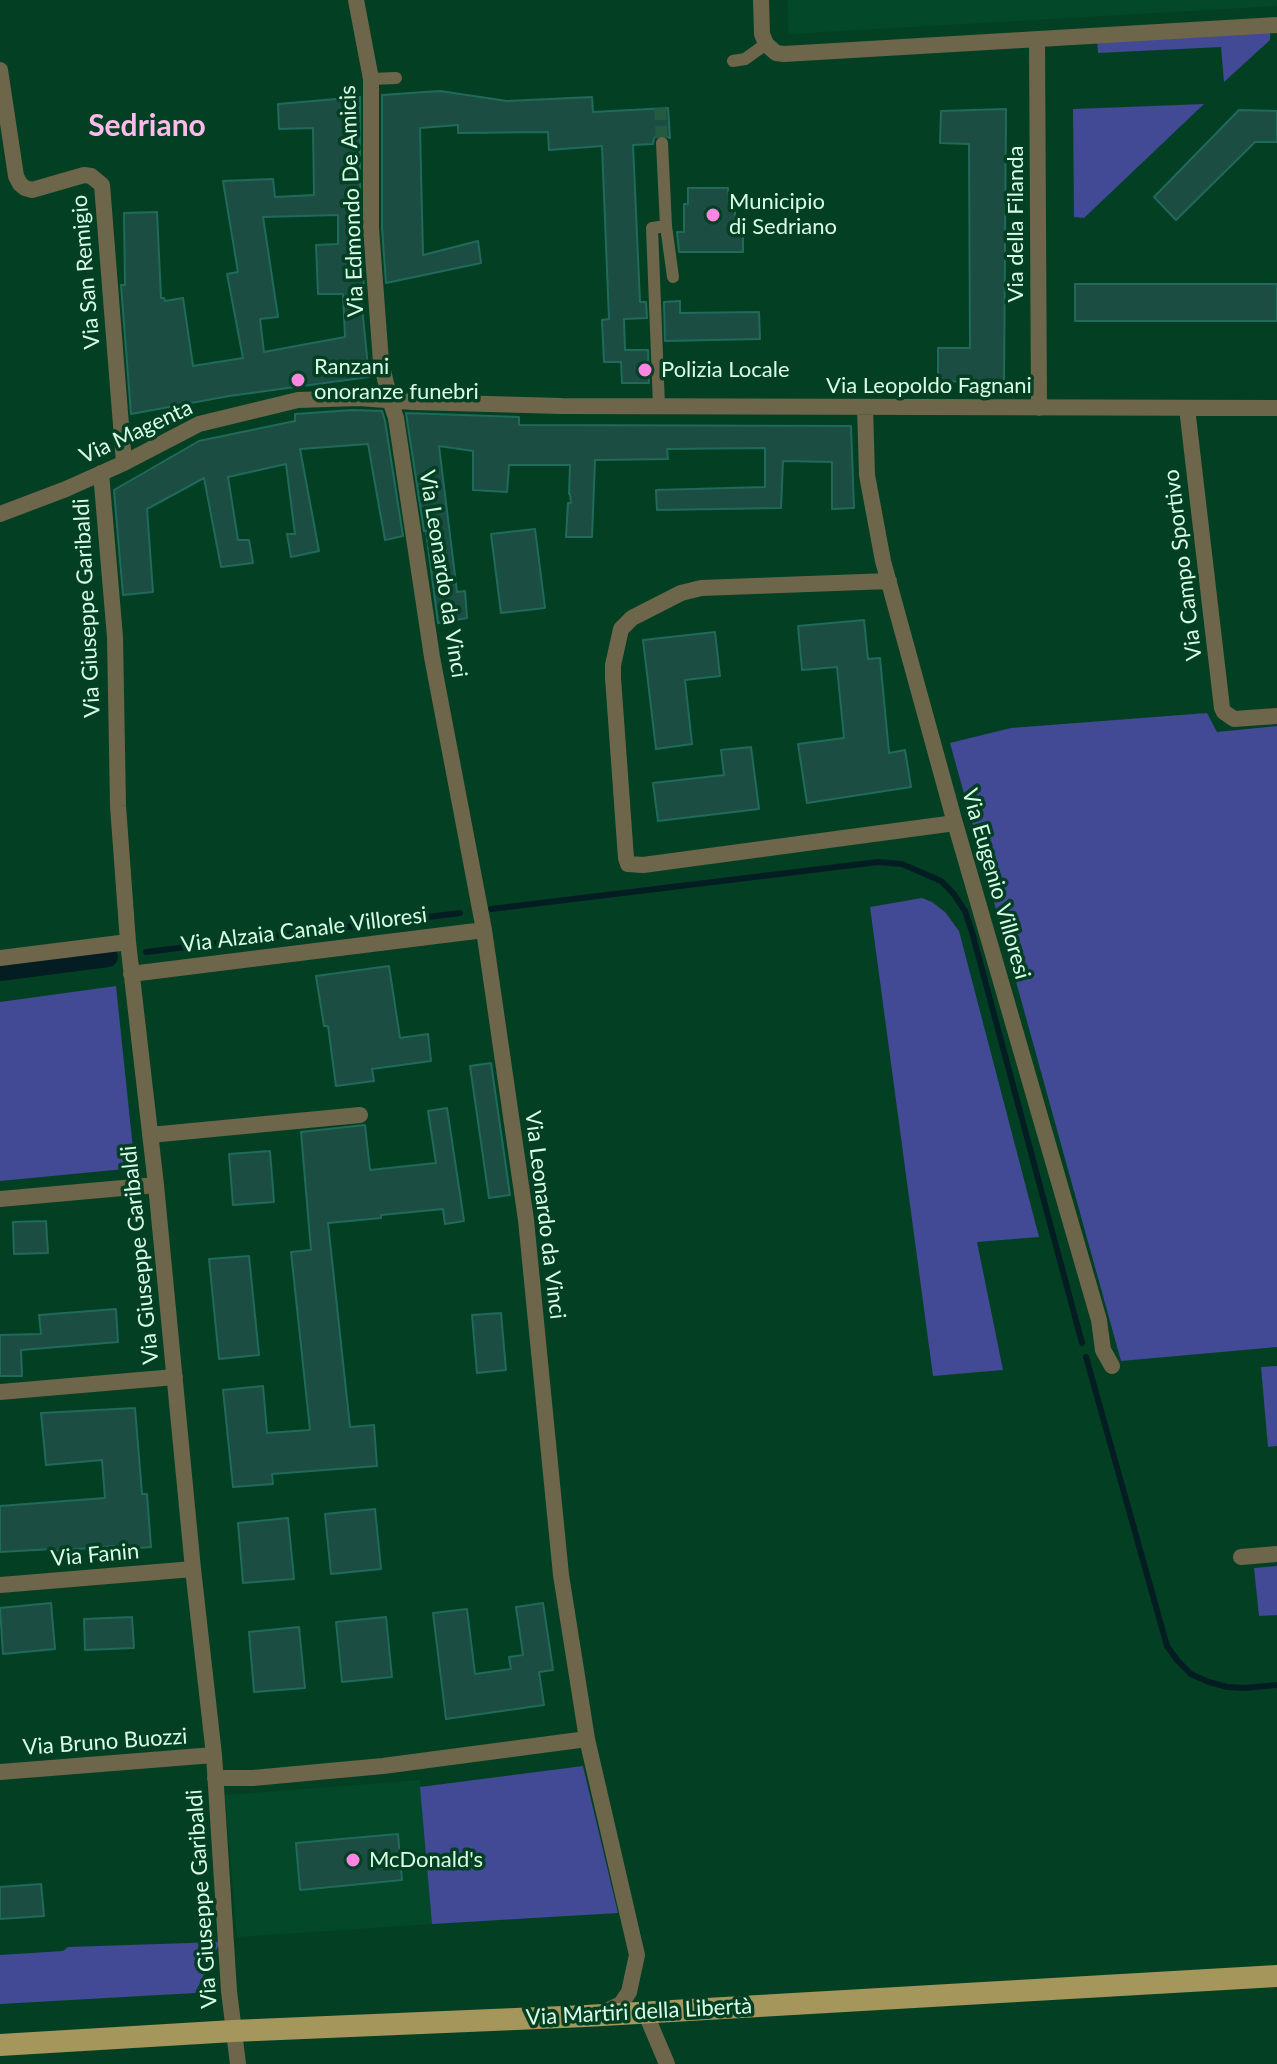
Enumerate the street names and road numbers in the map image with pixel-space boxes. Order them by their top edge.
street label: Via Edmondo De Amicis [335,85,369,317]
street label: Via della Filanda [1003,146,1029,302]
street label: Via San Remigio [66,194,106,350]
street label: Via Leopoldo Fagnani [826,373,1032,399]
street label: Via Magenta [75,394,197,470]
street label: Via Leonardo da Vinci [414,468,472,680]
street label: Via Campo Sportivo [1158,468,1208,662]
street label: Via Giuseppe Garibaldi [68,498,106,718]
street label: Via Eugenio Villoresi [956,786,1036,982]
street label: Via Alzaia Canale Villoresi [179,902,429,958]
street label: Via Leonardo da Vinci [519,1109,571,1321]
street label: Via Giuseppe Garibaldi [115,1144,165,1366]
street label: Via Fanin [50,1538,140,1572]
street label: Via Bruno Buozzi [22,1723,188,1761]
street label: Via Giuseppe Garibaldi [181,1789,223,2009]
street label: Via Martiri della Libertà [525,1993,753,2031]

